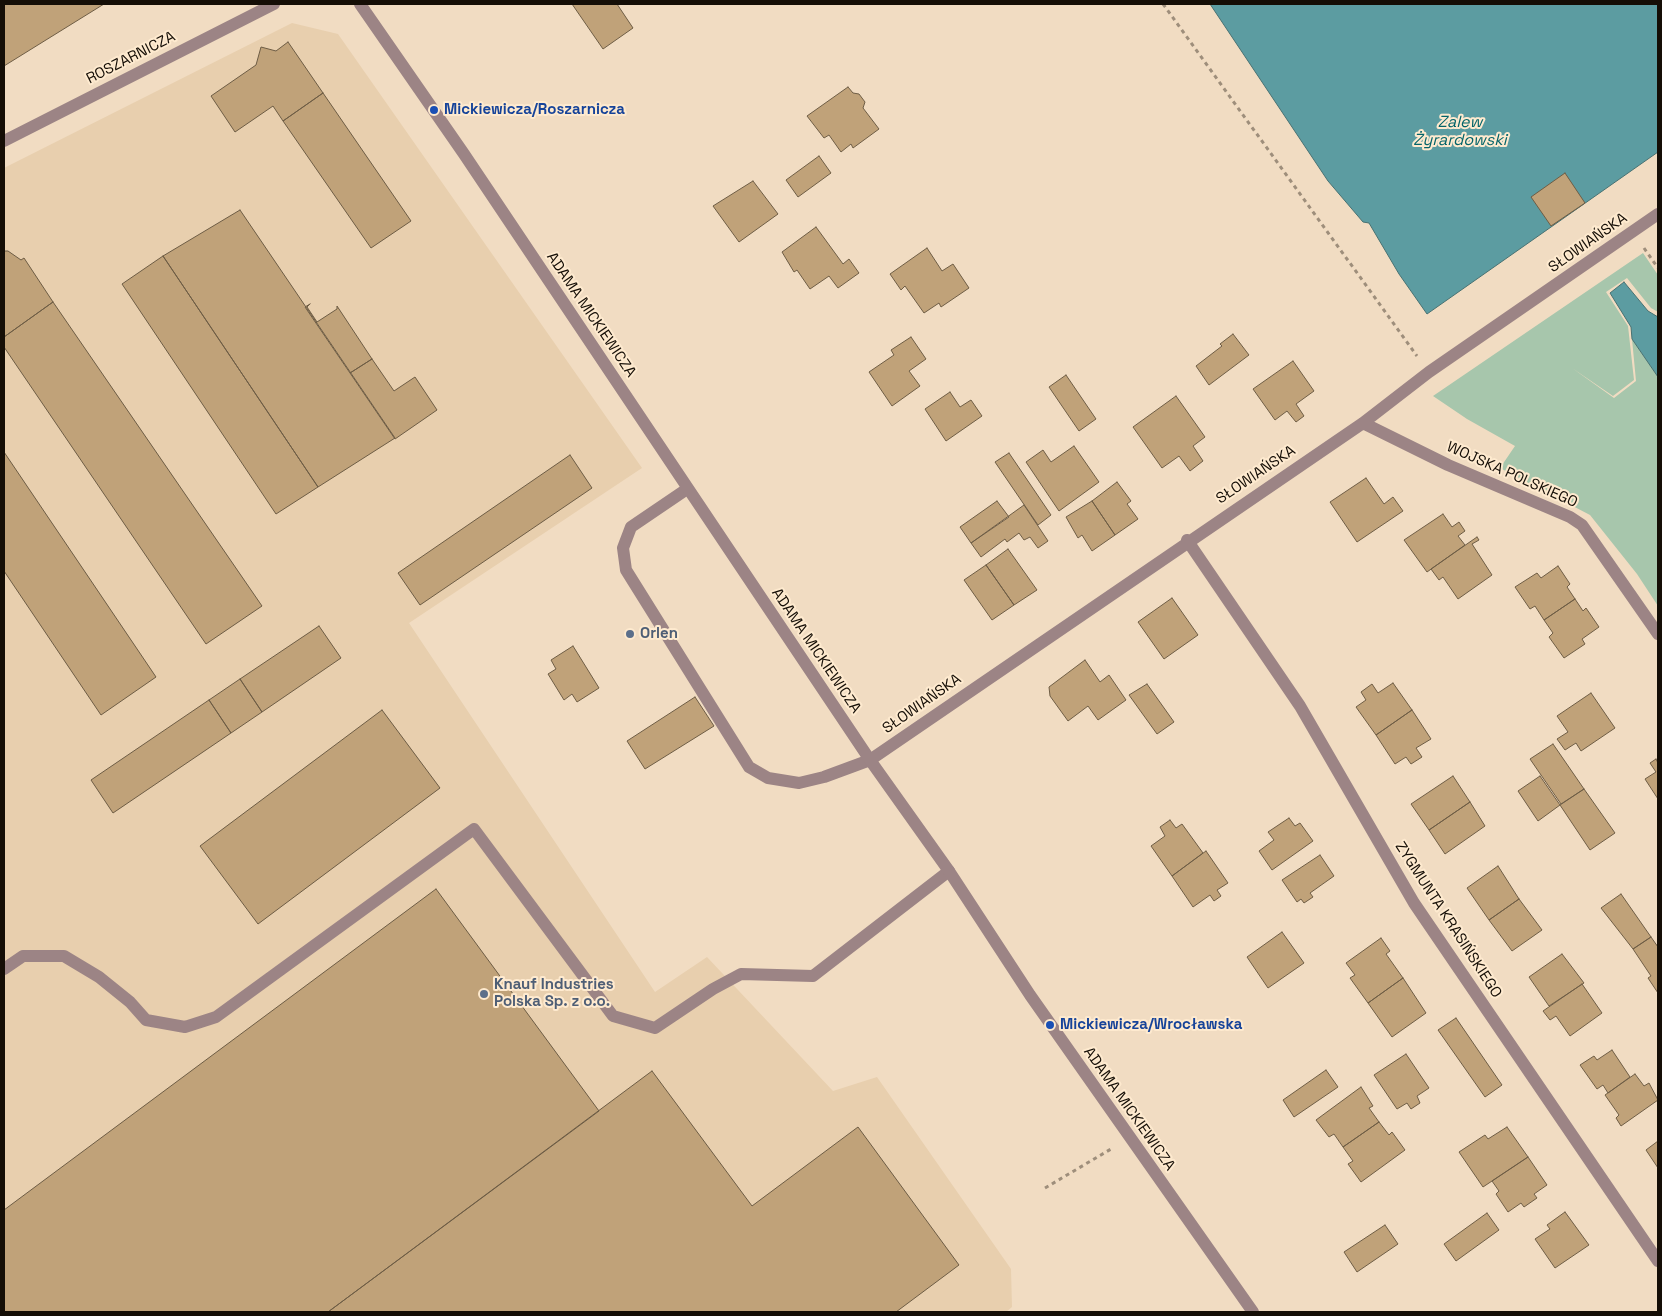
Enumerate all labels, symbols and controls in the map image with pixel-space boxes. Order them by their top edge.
street label: ROSZARNICZA [83,28,179,88]
place label: Mickiewicza/Roszarnicza [444,101,625,119]
marker: Mickiewicza/Roszarnicza [428,104,440,116]
water label: Zalew Żyrardowski [1413,113,1507,151]
street label: SŁOWIAŃSKA [1545,209,1631,277]
street label: ADAMA MICKIEWICZA [542,249,640,381]
street label: WOJSKA POLSKIEGO [1444,438,1580,512]
street label: SŁOWIAŃSKA [1213,442,1299,508]
street label: ADAMA MICKIEWICZA [767,585,865,717]
place label: Orlen [640,625,678,643]
marker: Orlen [624,628,636,640]
street label: SŁOWIAŃSKA [879,670,965,738]
street label: ZYGMUNTA KRASIŃSKIEGO [1391,839,1505,1001]
place label: Knauf Industries Polska Sp. z o.o. [494,976,614,1011]
marker: Knauf Industries Polska Sp. z o.o. [478,988,490,1000]
place label: Mickiewicza/Wrocławska [1060,1016,1242,1034]
marker: Mickiewicza/Wrocławska [1044,1019,1056,1031]
street label: ADAMA MICKIEWICZA [1079,1044,1179,1174]

